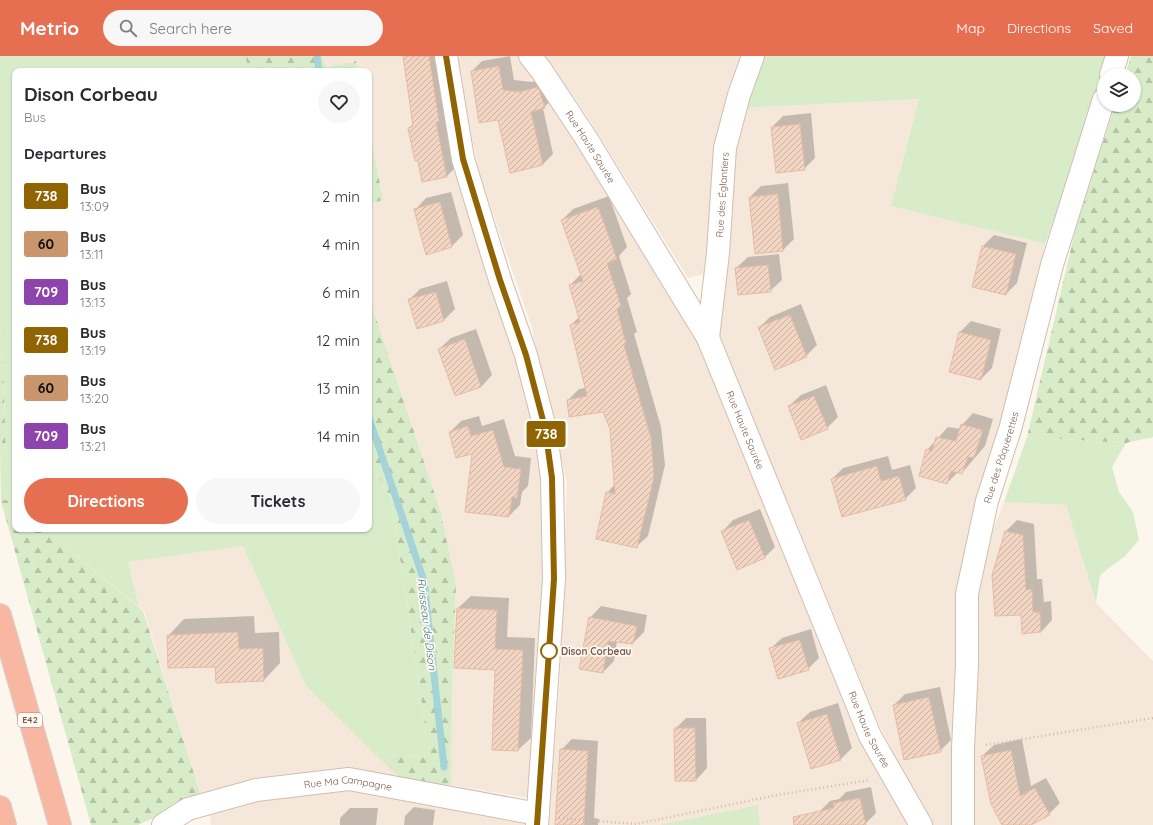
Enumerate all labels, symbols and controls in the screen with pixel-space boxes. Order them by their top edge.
search box [103,10,383,46]
text: Metrio [20,16,79,40]
icon: search [117,17,139,39]
text: Search here [149,19,232,38]
text: Map [956,19,985,37]
text: Directions [1007,19,1071,37]
text: Saved [1093,19,1133,37]
map controls [1097,68,1141,112]
button: layers [1097,68,1141,112]
button: heart [318,81,360,123]
text: Dison Corbeau [24,82,158,106]
street label: Rue Haute Saurée [562,108,618,186]
text: Bus [24,109,46,125]
text: Departures [24,144,106,163]
street label: Rue des Églantiers [713,151,732,238]
text: Bus [80,179,106,198]
text: 738 [35,187,57,205]
text: 2 min [322,187,360,206]
text: 13:09 [80,198,109,214]
text: Bus [80,227,106,246]
text: 60 [38,235,54,253]
text: 4 min [322,235,360,254]
text: 13:11 [80,246,104,262]
text: Bus [80,275,106,294]
text: 709 [34,283,58,301]
text: 6 min [322,283,360,302]
text: 13:13 [80,294,106,310]
text: Bus [80,323,106,342]
text: 738 [35,331,57,349]
text: 12 min [316,331,360,350]
text: 13:19 [80,342,106,358]
text: Bus [80,371,106,390]
text: 60 [38,379,54,397]
text: 13 min [317,379,360,398]
street label: Rue Haute Saurée [723,389,767,472]
text: 13:20 [80,390,109,406]
street label: Rue des Pâquerettes [981,410,1022,505]
text: Bus [80,419,106,438]
line badge: 738 [523,421,569,447]
text: 738 [535,425,557,443]
text: 709 [34,427,58,445]
text: 14 min [317,427,360,446]
text: 13:21 [80,438,106,454]
button: Directions [24,478,188,524]
button: Tickets [196,478,360,524]
water label: Ruisseau de Dison [414,577,440,671]
marker: Dison Corbeau [540,642,558,660]
place label: Dison Corbeau [561,645,632,658]
street label: Rue Haute Saurée [845,689,893,771]
road number: E42 [18,713,42,727]
street label: Rue Ma Campagne [303,773,393,794]

